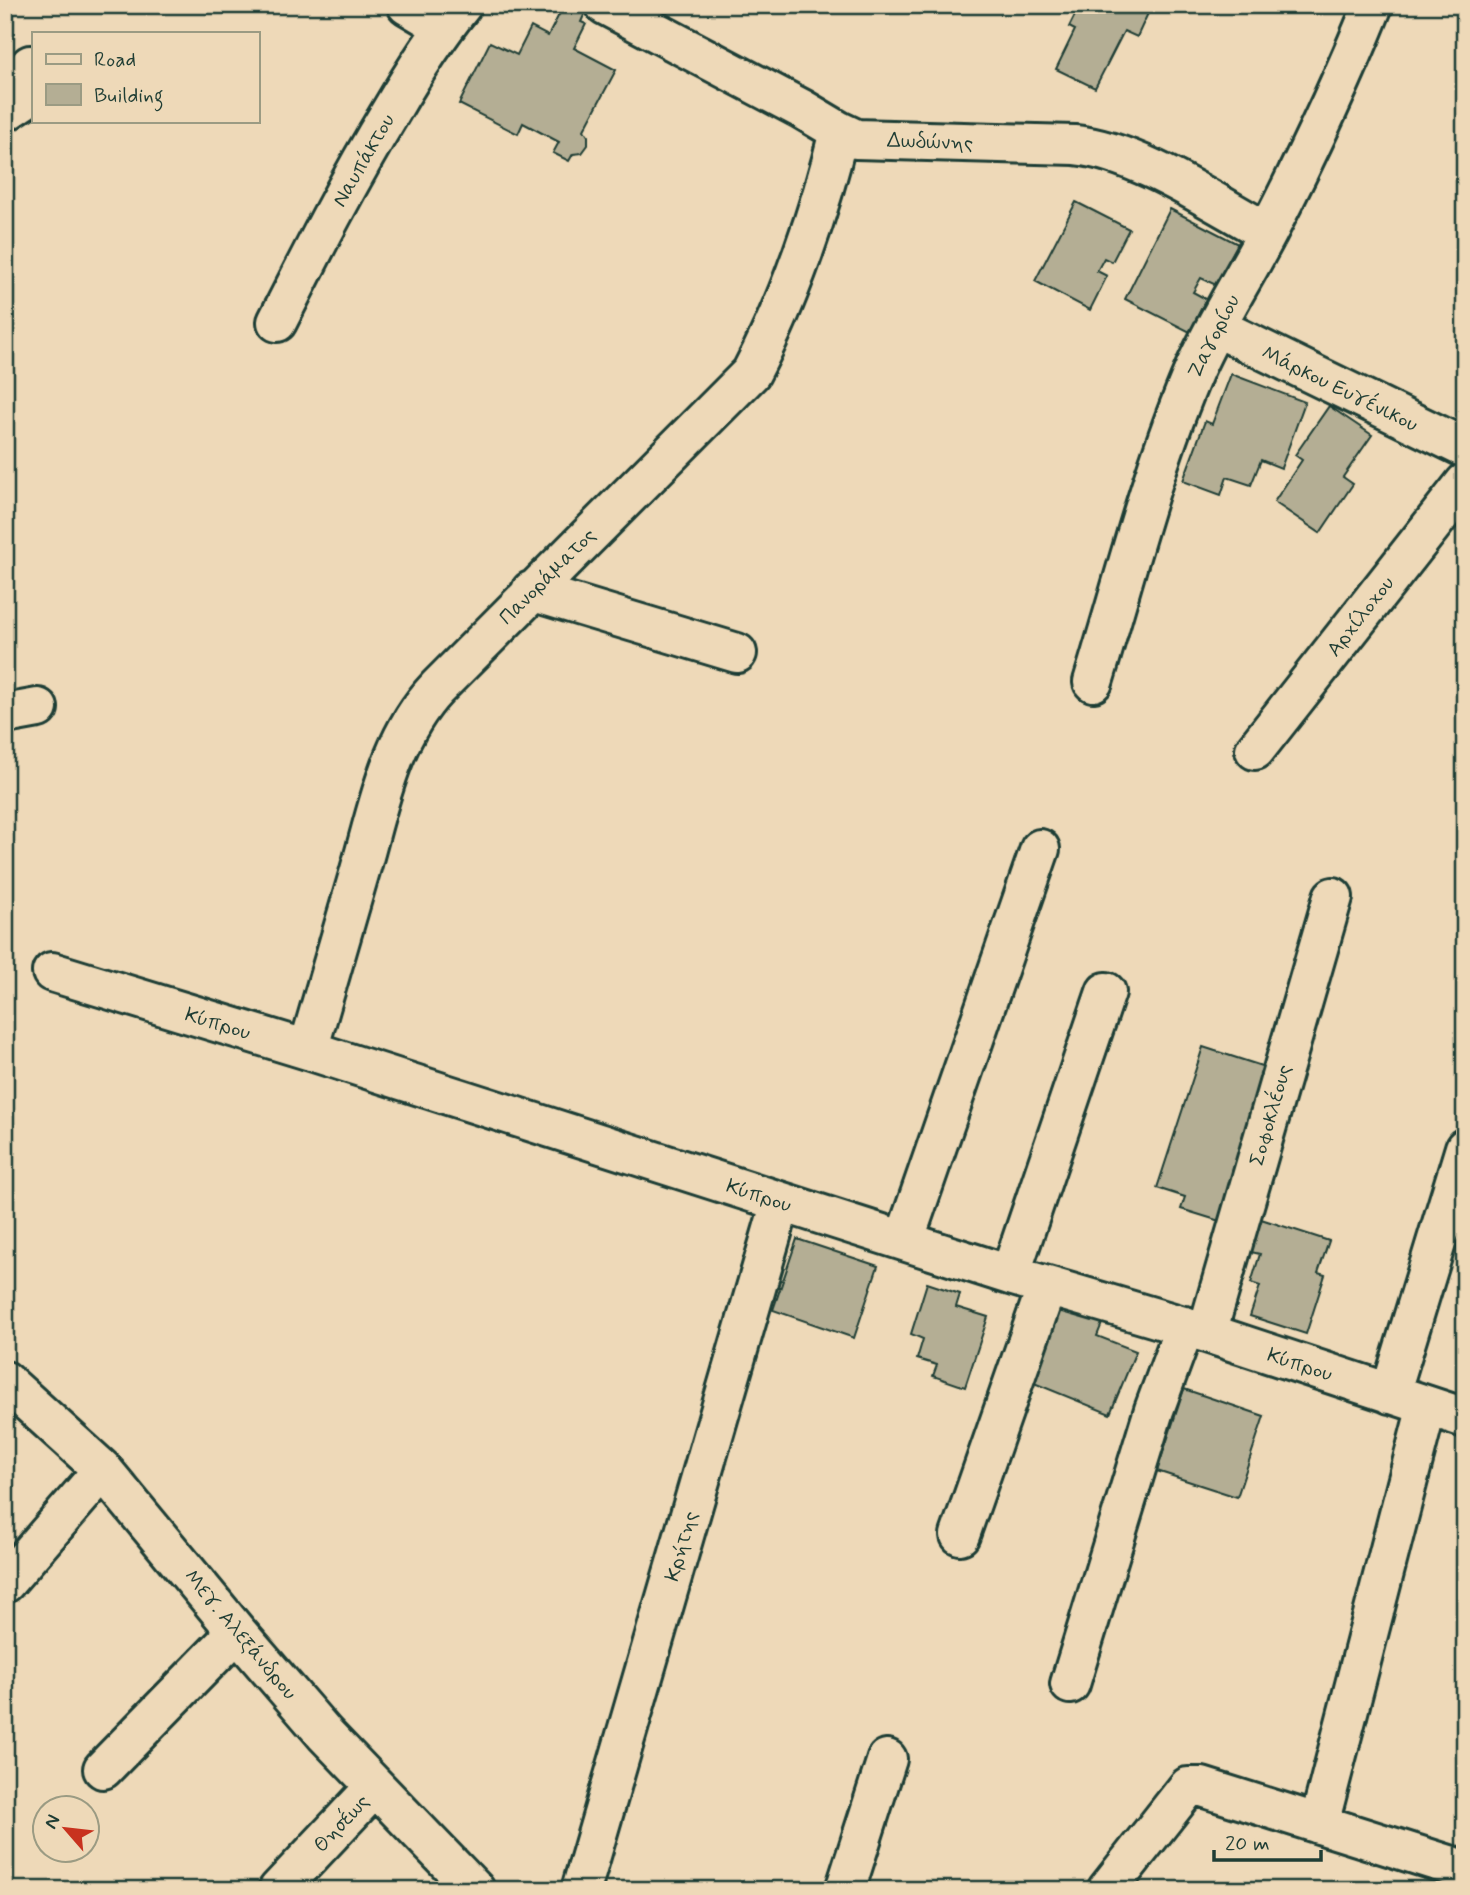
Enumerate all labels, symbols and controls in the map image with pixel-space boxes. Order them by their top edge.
legend [32,32,259,122]
text: Road [94,46,136,74]
text: Building [94,82,164,112]
street label: Ναυπάκτου [326,109,402,212]
street label: Δωδώνης [886,127,974,157]
street label: Ζαγορίου [1181,290,1247,383]
street label: Μάρκου Ευγένικου [1257,338,1423,439]
street label: Πανοράματος [493,522,602,631]
street label: Αρχίλοχου [1320,570,1401,663]
street label: Κύπρου [182,1001,254,1047]
street label: Σοφοκλέους [1242,1061,1299,1169]
street label: Κύπρου [722,1172,795,1220]
street label: Κύπρου [1263,1341,1336,1389]
street label: Κρήτης [659,1508,705,1585]
street label: Μεγ. Αλεξάνδρου [177,1563,303,1706]
street label: Θησέως [307,1788,376,1859]
north arrow [32,1794,102,1864]
text: N [38,1810,66,1833]
scale bar [1214,1818,1321,1862]
text: 20 m [1225,1830,1270,1858]

